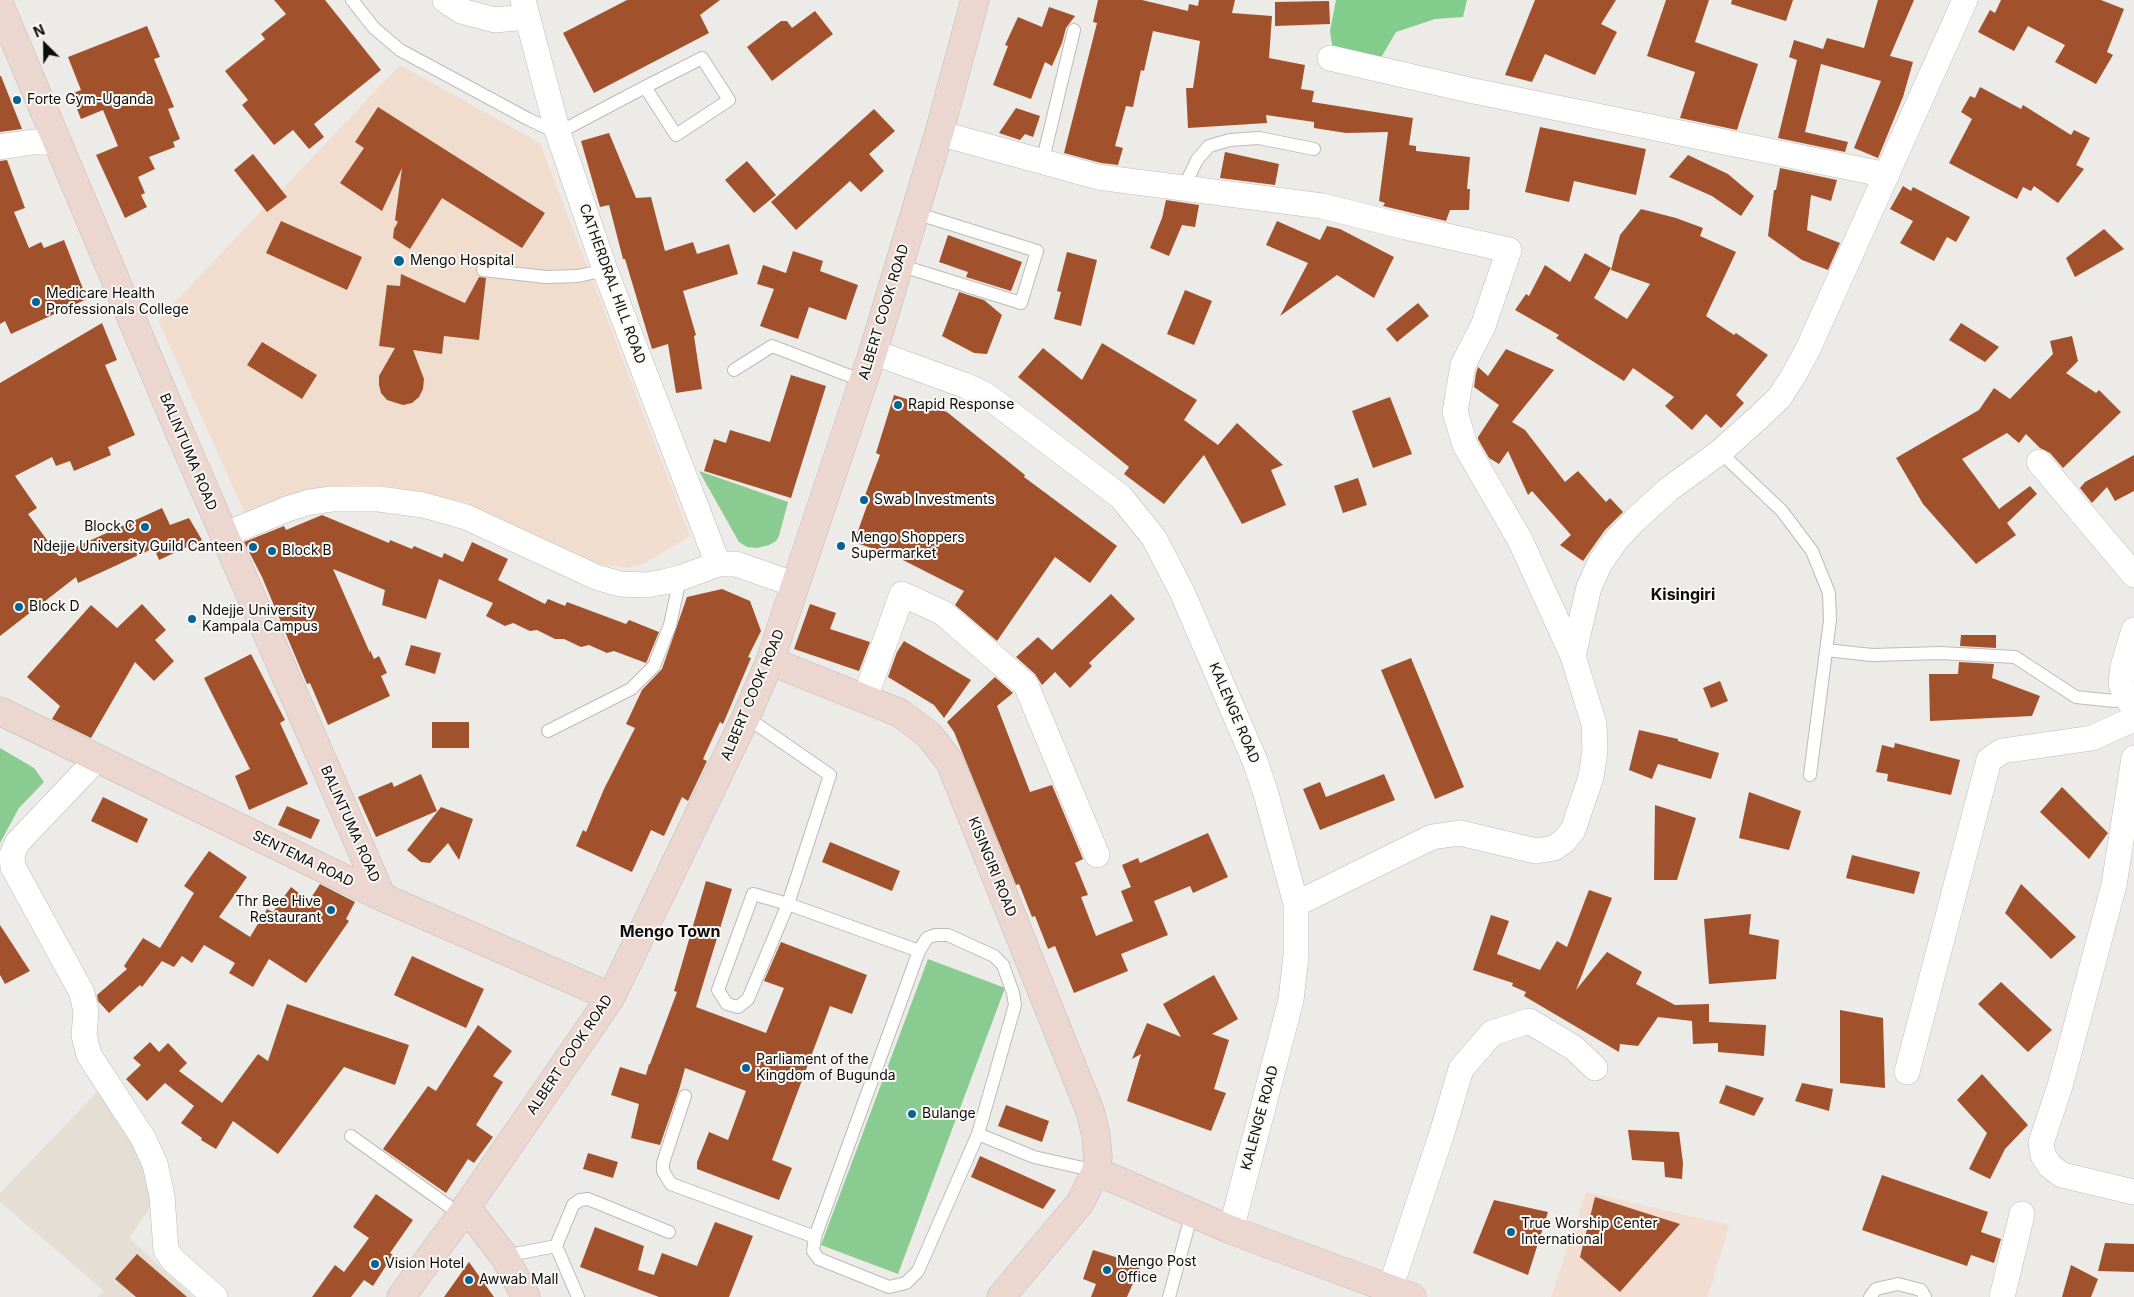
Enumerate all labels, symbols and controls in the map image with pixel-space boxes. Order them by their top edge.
north arrow [20,20,70,70]
text: N [31,21,47,41]
place label: Forte Gym-Uganda [27,92,154,108]
marker: Forte Gym-Uganda [11,94,23,106]
street label: CATHERDRAL HILL ROAD [575,202,649,366]
street label: ALBERT COOK ROAD [855,242,913,382]
place label: Mengo Hospital [410,253,514,269]
marker: Mengo Hospital [392,254,406,268]
place label: Medicare Health Professionals College [46,286,189,318]
marker: Medicare Health Professionals College [30,296,42,308]
street label: BALINTUMA ROAD [156,391,220,513]
place label: Rapid Response [908,397,1014,413]
marker: Rapid Response [892,399,904,411]
place label: Swab Investments [874,492,995,508]
marker: Swab Investments [858,494,870,506]
place label: Block C [84,519,135,535]
marker: Block C [139,521,151,533]
place label: Mengo Shoppers Supermarket [851,530,965,562]
place label: Ndejje University Guild Canteen [33,539,243,555]
marker: Mengo Shoppers Supermarket [835,540,847,552]
marker: Ndejje University Guild Canteen [247,541,259,553]
place label: Block B [282,543,332,559]
marker: Block B [266,545,278,557]
district label: Kisingiri [1651,585,1715,605]
place label: Block D [29,599,80,615]
marker: Block D [13,601,25,613]
place label: Ndejje University Kampala Campus [202,603,318,636]
marker: Ndejje University Kampala Campus [186,613,198,625]
street label: ALBERT COOK ROAD [718,627,788,763]
street label: KALENGE ROAD [1205,660,1263,766]
street label: BALINTUMA ROAD [317,763,383,885]
street label: KISINGIRI ROAD [964,815,1020,919]
street label: SENTEMA ROAD [250,827,356,891]
place label: Thr Bee Hive Restaurant [236,894,321,926]
marker: Thr Bee Hive Restaurant [325,904,337,916]
district label: Mengo Town [620,922,720,942]
street label: ALBERT COOK ROAD [524,992,616,1118]
place label: Parliament of the Kingdom of Bugunda [756,1052,896,1084]
marker: Parliament of the Kingdom of Bugunda [740,1062,752,1074]
street label: KALENGE ROAD [1238,1064,1282,1172]
place label: Bulange [922,1106,976,1122]
marker: Bulange [906,1108,918,1120]
place label: True Worship Center International [1521,1216,1658,1248]
marker: True Worship Center International [1505,1226,1517,1238]
place label: Mengo Post Office [1117,1254,1196,1286]
place label: Vision Hotel [385,1256,464,1272]
marker: Vision Hotel [369,1258,381,1270]
marker: Mengo Post Office [1101,1264,1113,1276]
place label: Awwab Mall [479,1272,558,1288]
marker: Awwab Mall [463,1274,475,1286]

